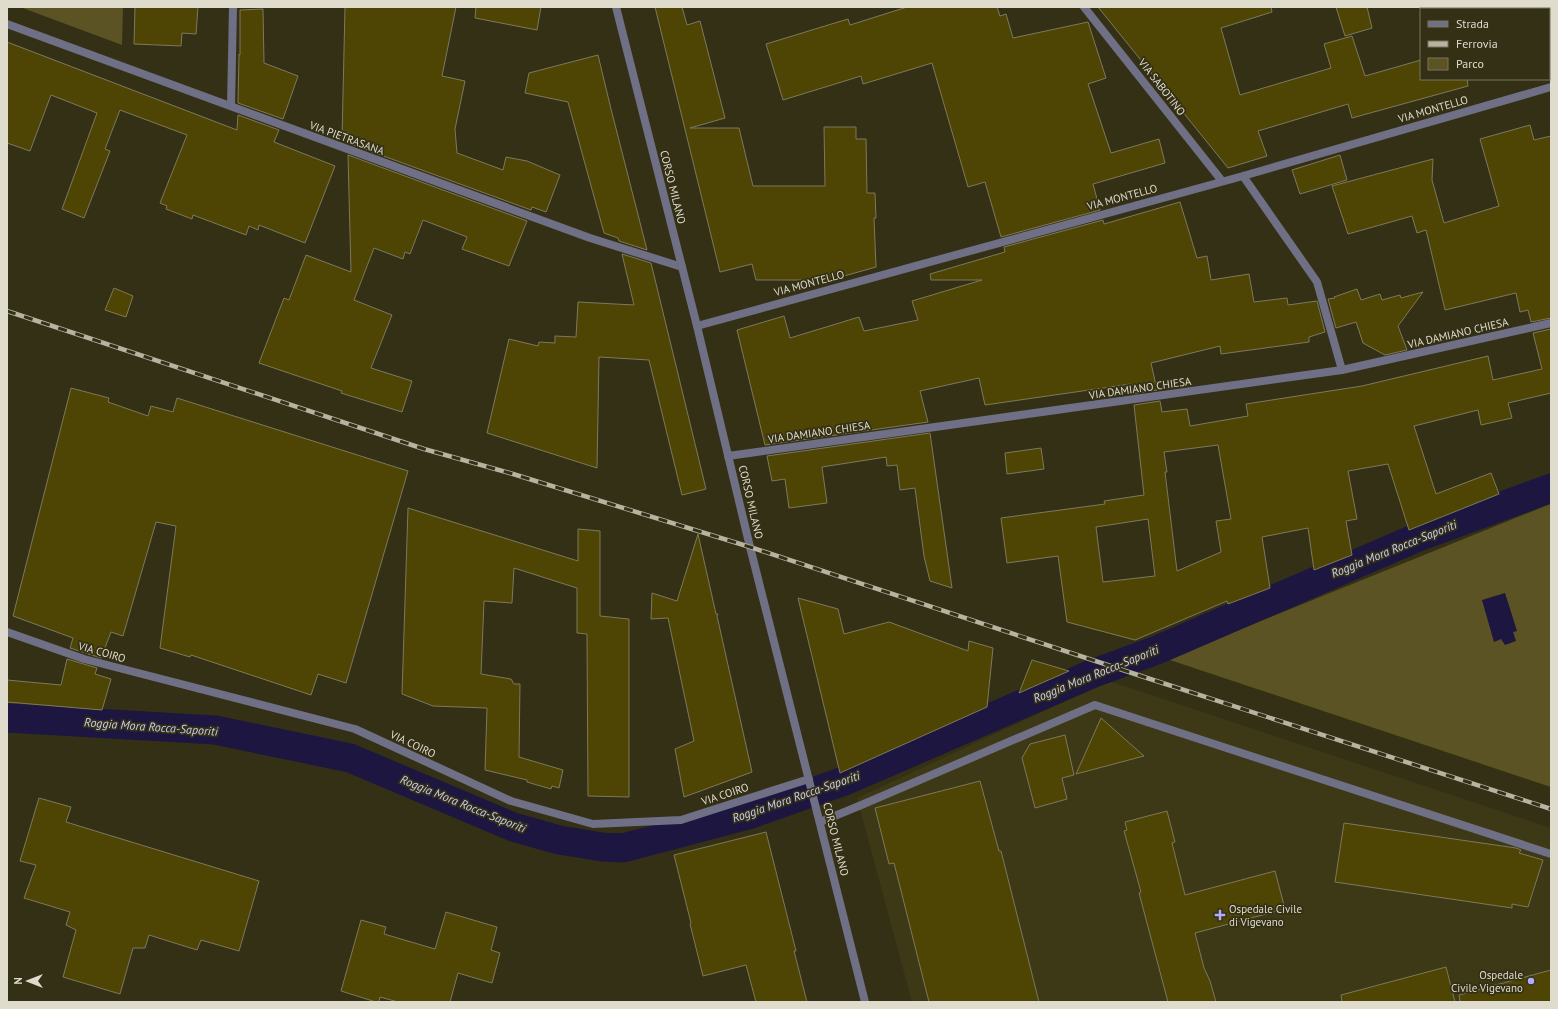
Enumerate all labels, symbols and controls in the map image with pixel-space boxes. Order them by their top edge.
legend [1420,8,1550,80]
text: Strada [1456,16,1489,31]
text: Ferrovia [1456,36,1498,51]
street label: VIA SABOTINO [1135,55,1189,118]
text: Parco [1456,56,1484,71]
street label: VIA MONTELLO [1395,92,1470,126]
street label: VIA PIETRASANA [307,118,387,158]
street label: CORSO MILANO [657,149,689,225]
street label: VIA MONTELLO [1084,181,1159,213]
street label: VIA MONTELLO [771,267,846,299]
street label: VIA DAMIANO CHIESA [1405,314,1510,352]
street label: VIA DAMIANO CHIESA [1087,374,1193,402]
street label: VIA DAMIANO CHIESA [766,418,872,446]
street label: CORSO MILANO [736,464,766,540]
water label: Roggia Mora Rocca-Saporiti [1329,516,1460,581]
street label: VIA COIRO [76,638,127,665]
water label: Roggia Mora Rocca-Saporiti [1031,641,1162,706]
water label: Roggia Mora Rocca-Saporiti [84,714,219,739]
street label: VIA COIRO [387,727,438,761]
water label: Roggia Mora Rocca-Saporiti [730,767,862,825]
water label: Roggia Mora Rocca-Saporiti [398,771,529,836]
street label: VIA COIRO [699,780,750,808]
street label: CORSO MILANO [820,801,852,877]
place label: Ospedale Civile di Vigevano [1229,902,1302,929]
marker: Ospedale Civile di Vigevano [1214,909,1226,921]
north arrow [8,961,48,1001]
place label: Ospedale Civile Vigevano [1451,968,1523,995]
marker: Ospedale Civile Vigevano [1526,976,1536,986]
text: N [11,977,25,985]

